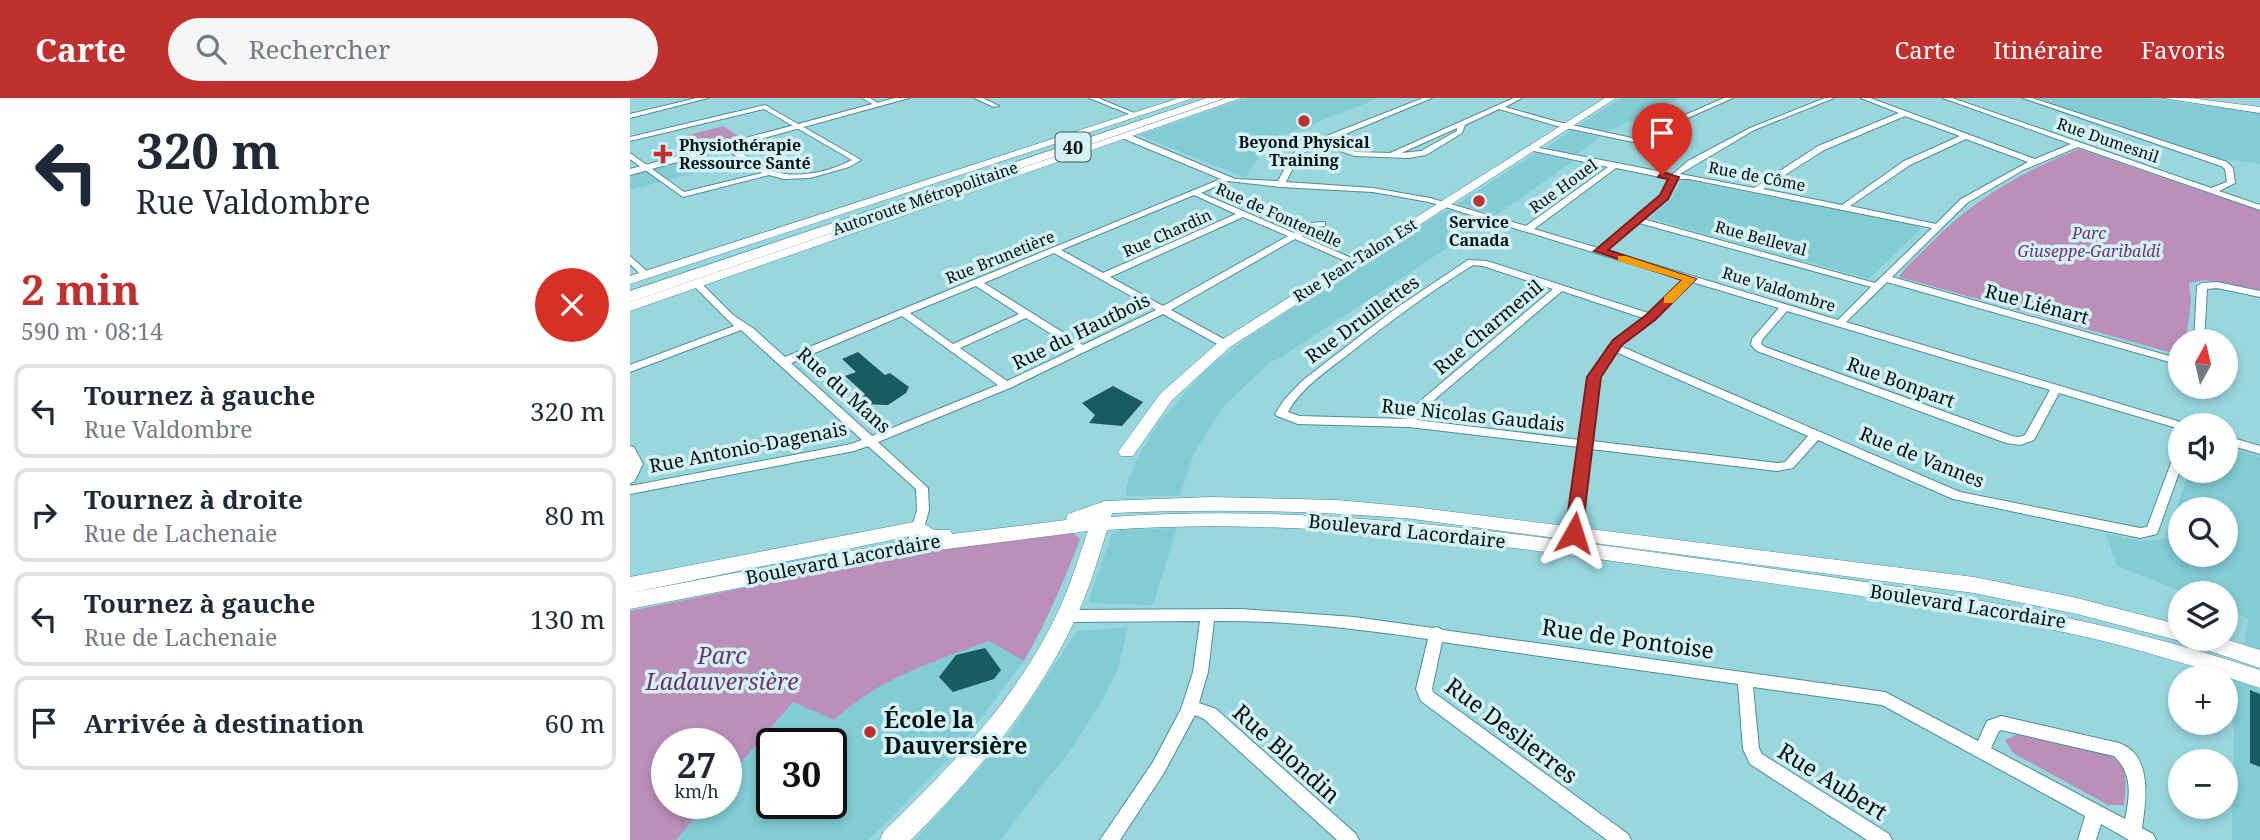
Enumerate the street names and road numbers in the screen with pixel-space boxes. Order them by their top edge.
street label: Rue Dumesnil [2054,112,2162,168]
road number: 40 [1056,132,1090,162]
street label: Rue Houel [1525,154,1601,218]
street label: Autoroute Métropolitaine [829,156,1021,240]
street label: Rue de Côme [1706,156,1808,196]
street label: Rue de Fontenelle [1212,177,1346,253]
street label: Rue Chardin [1119,204,1215,262]
street label: Rue Jean-Talon Est [1289,213,1421,307]
street label: Rue Belleval [1713,215,1809,261]
street label: Rue Brunetière [942,225,1058,289]
street label: Rue Valdombre [1720,261,1838,317]
street label: Rue Druillettes [1300,269,1424,369]
street label: Rue Charmenil [1428,273,1548,380]
street label: Rue Liénart [1982,278,2092,330]
street label: Rue du Hautbois [1008,286,1154,376]
street label: Rue du Mans [792,341,896,439]
street label: Rue Bonpart [1843,350,1959,414]
street label: Rue Nicolas Gaudais [1380,392,1566,438]
street label: Rue Antonio-Dagenais [647,415,849,479]
street label: Rue de Vannes [1856,420,1988,494]
street label: Boulevard Lacordaire [1307,508,1507,554]
street label: Boulevard Lacordaire [743,527,943,591]
street label: Boulevard Lacordaire [1868,578,2068,634]
street label: Rue de Pontoise [1540,610,1716,666]
street label: Rue Deslierres [1439,670,1585,790]
street label: Rue Blondin [1226,696,1348,810]
street label: Rue Aubert [1772,735,1894,827]

